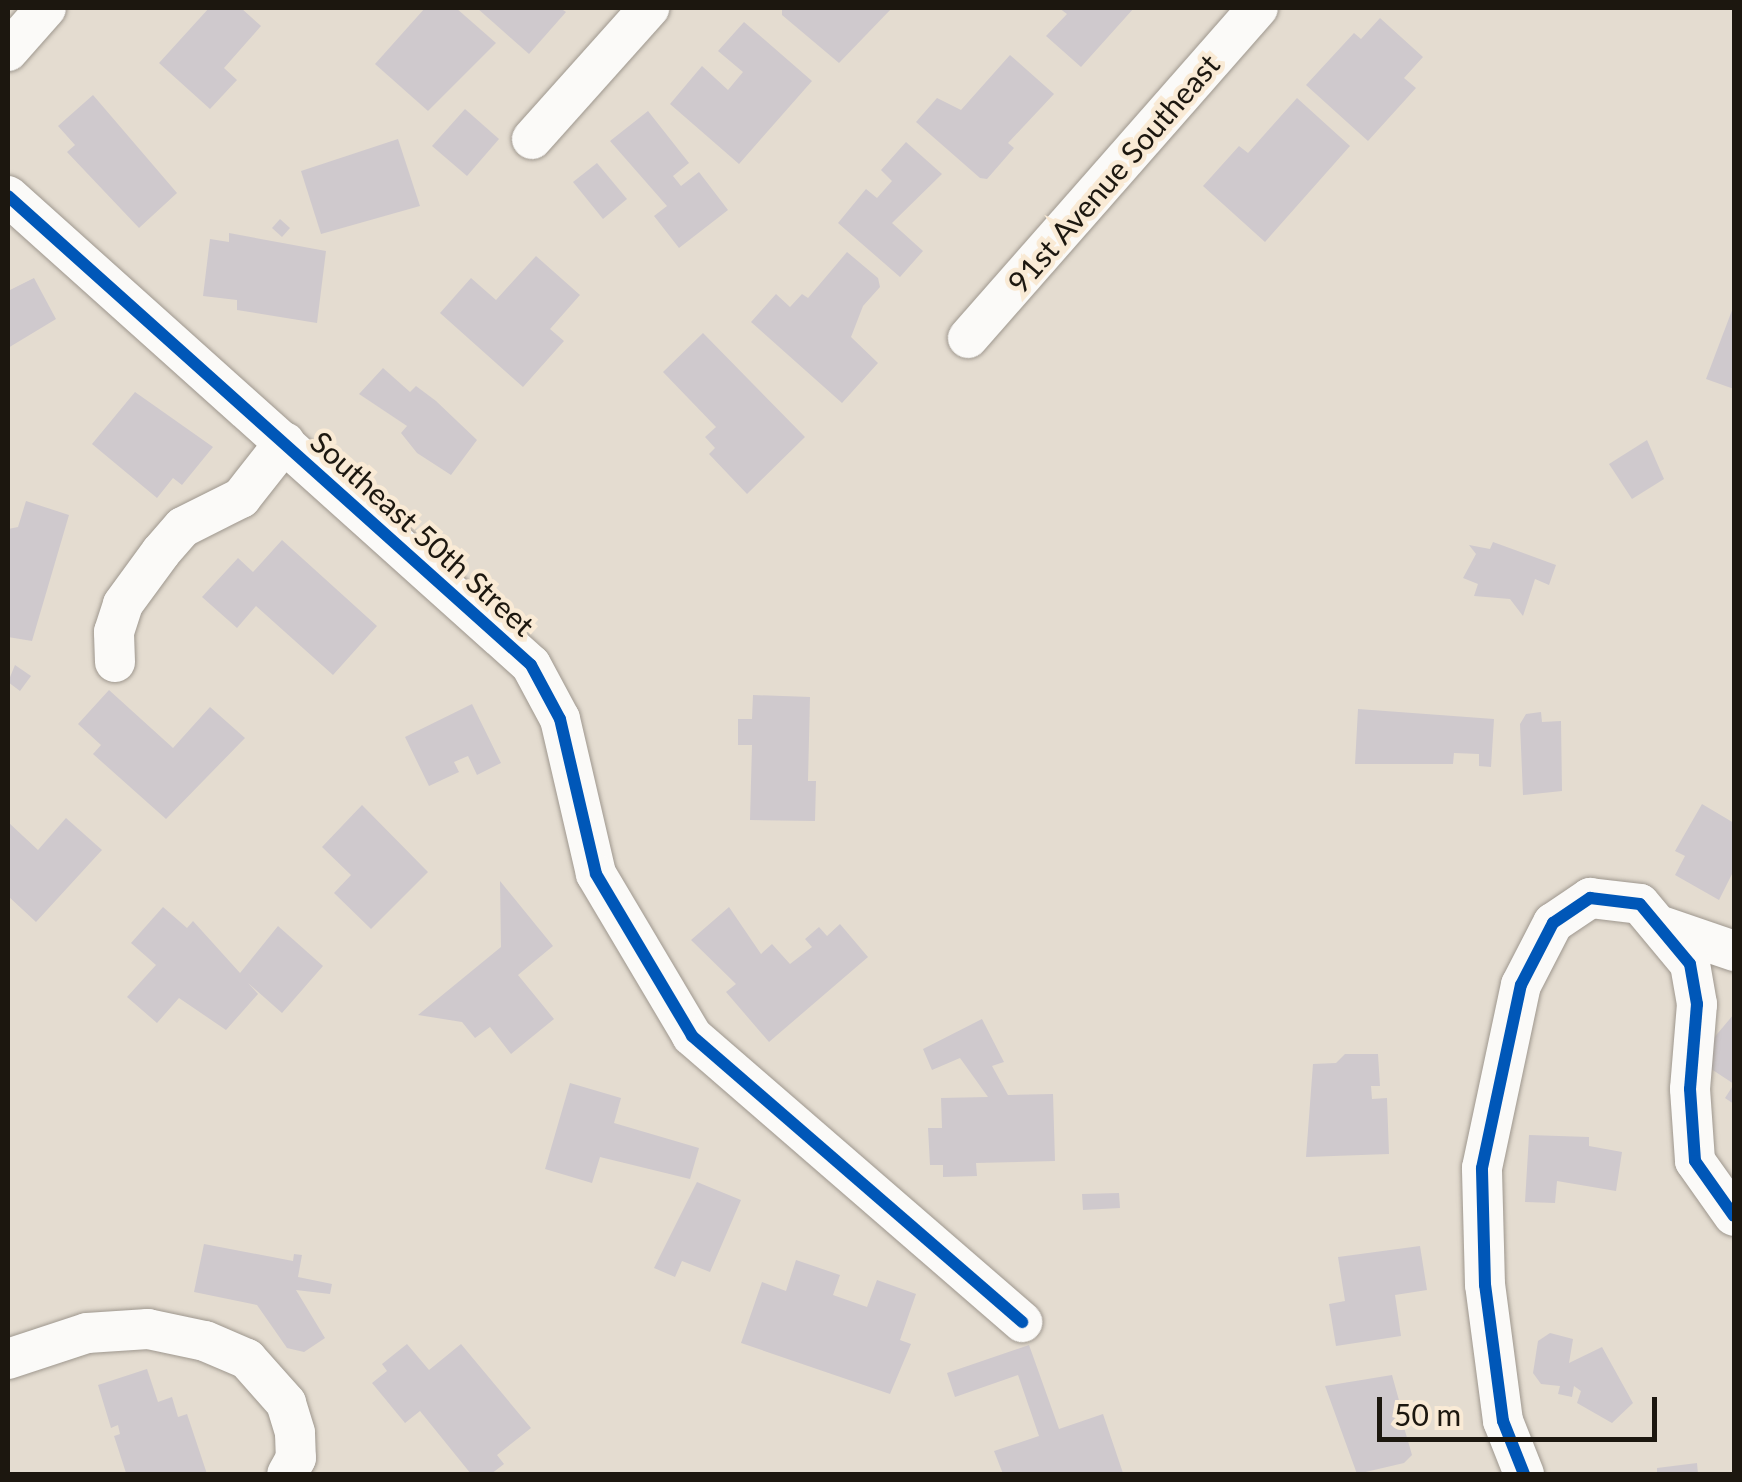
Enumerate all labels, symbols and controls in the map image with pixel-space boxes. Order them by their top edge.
street label: 91st Avenue Southeast [999,46,1227,300]
street label: Southeast 50th Street [304,423,542,643]
scale bar [1382,1377,1662,1439]
text: 50 m [1394,1396,1461,1432]

